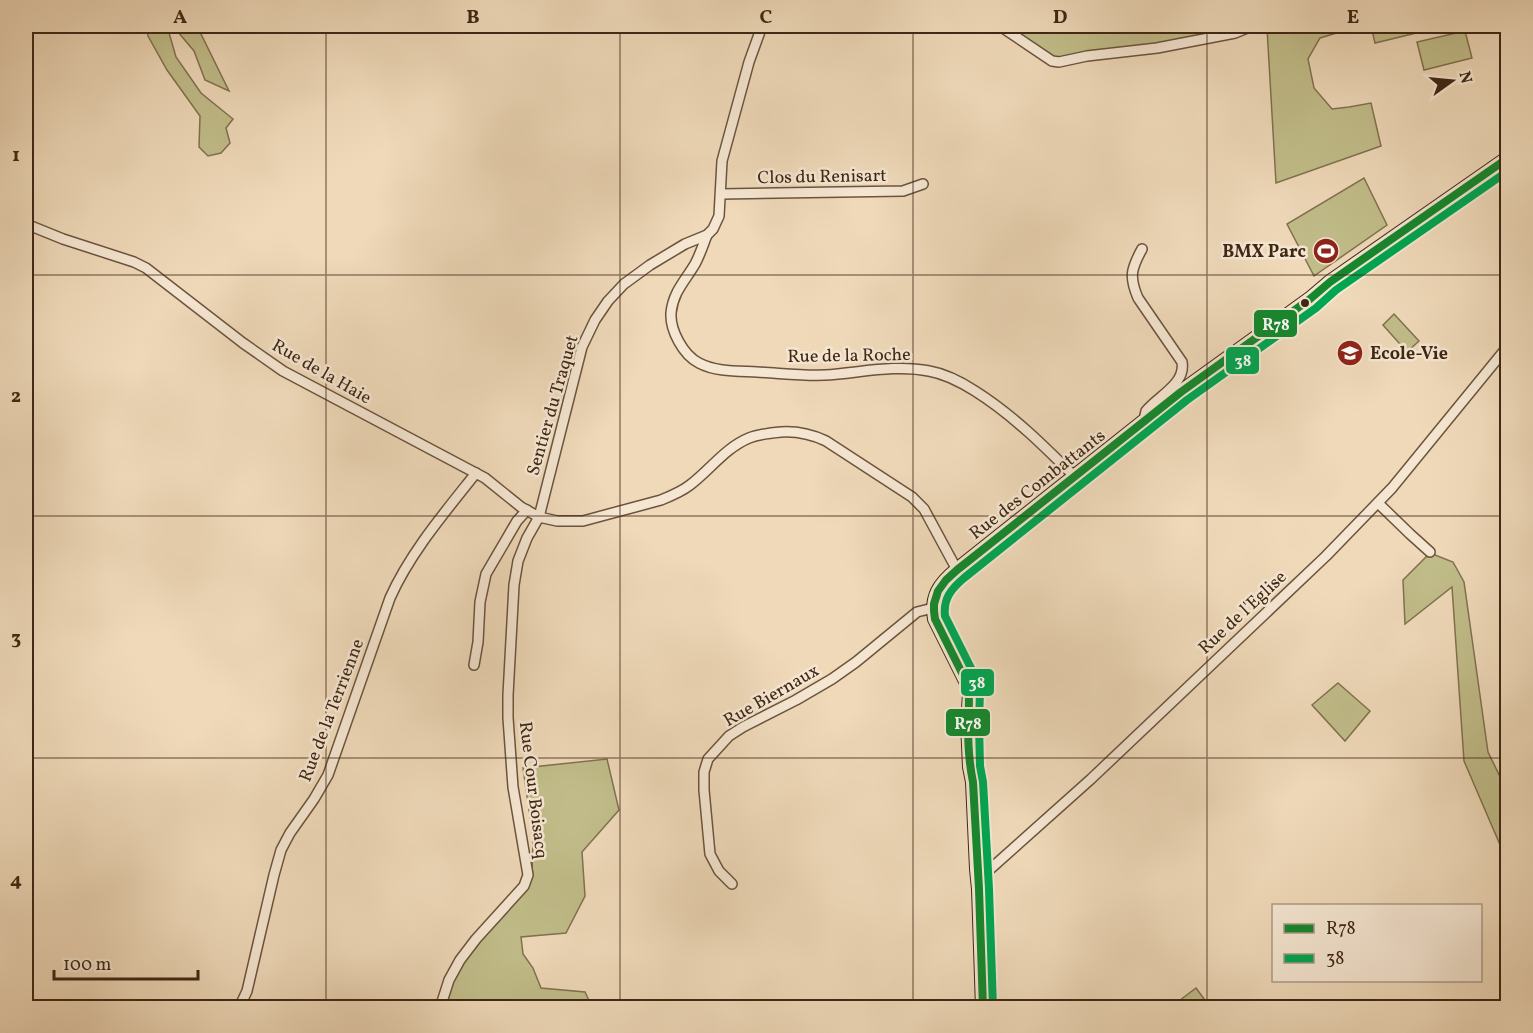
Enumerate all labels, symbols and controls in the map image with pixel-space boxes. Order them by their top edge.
text: A [173,4,187,32]
text: B [466,4,480,32]
text: C [760,4,773,32]
text: D [1053,4,1067,32]
text: E [1347,4,1359,32]
north arrow [1422,51,1482,111]
text: N [1452,69,1477,86]
text: 1 [12,142,20,170]
street label: Clos du Renisart [757,164,887,191]
sports icon: BMX Parc [1311,236,1341,266]
place label: BMX Parc [1222,240,1306,265]
unlabelled marker [1299,297,1311,309]
line badge: R78 [1253,309,1298,338]
text: R78 [1262,315,1290,337]
street label: Sentier du Traquet [521,332,585,479]
street label: Rue de la Haie [267,334,376,411]
school or university icon: Ecole-Vie [1335,338,1365,368]
place label: Ecole-Vie [1370,342,1448,367]
street label: Rue de la Roche [787,343,911,370]
line badge: 38 [1225,346,1260,375]
text: 38 [1235,351,1251,373]
text: 2 [11,383,21,411]
street label: Rue des Combattants [965,424,1111,546]
street label: Rue de l'Eglise [1193,566,1293,661]
text: 3 [11,625,21,653]
street label: Rue de la Terrienne [294,635,371,786]
street label: Rue Biernaux [719,659,824,734]
line badge: 38 [960,668,995,697]
text: 38 [969,673,985,695]
line badge: R78 [945,708,991,737]
text: R78 [954,714,982,736]
street label: Rue Cour Boisacq [512,720,553,860]
text: 4 [10,867,22,895]
legend [1272,904,1482,982]
text: R78 [1326,917,1356,942]
scale bar [54,943,198,981]
text: 38 [1326,947,1344,972]
text: 100 m [63,953,112,978]

